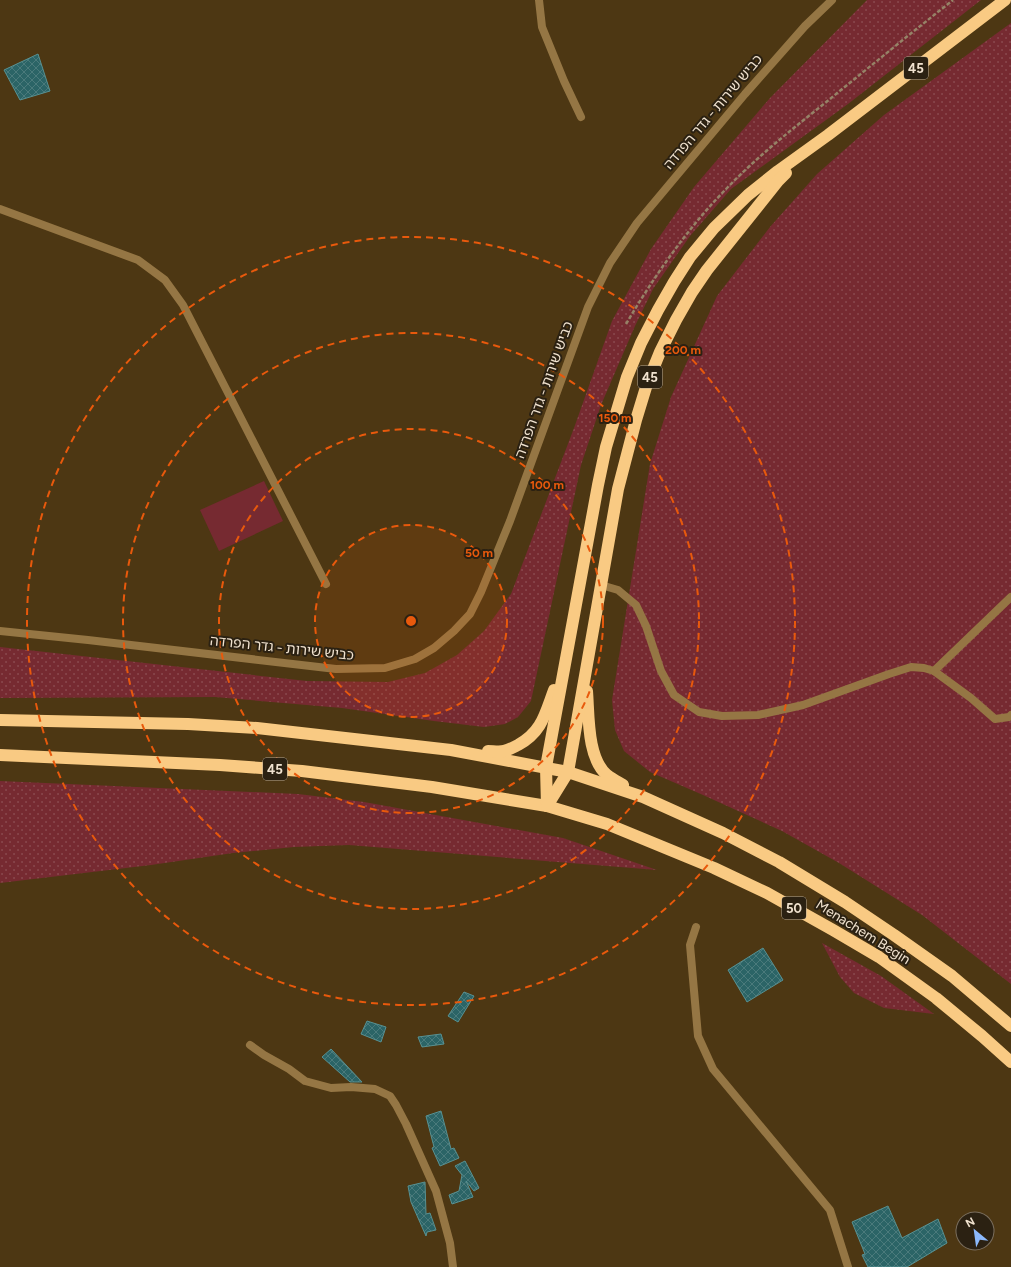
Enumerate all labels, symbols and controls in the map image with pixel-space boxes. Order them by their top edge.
street label: כביש שירות - גדר הפרדה [660,51,766,173]
road number: 45 [904,57,928,79]
street label: כביש שירות - גדר הפרדה [511,319,577,461]
text: 200 m [665,343,701,357]
road number: 45 [638,366,662,388]
text: 150 m [598,411,632,425]
text: 100 m [530,478,564,492]
text: 50 m [465,546,493,560]
centre of rings [404,614,418,628]
street label: כביש שירות - גדר הפרדה [209,632,355,664]
road number: 45 [263,758,287,780]
street label: Menachem Begin [813,896,914,968]
road number: 50 [782,897,806,919]
north arrow [955,1211,995,1251]
text: N [964,1215,977,1230]

